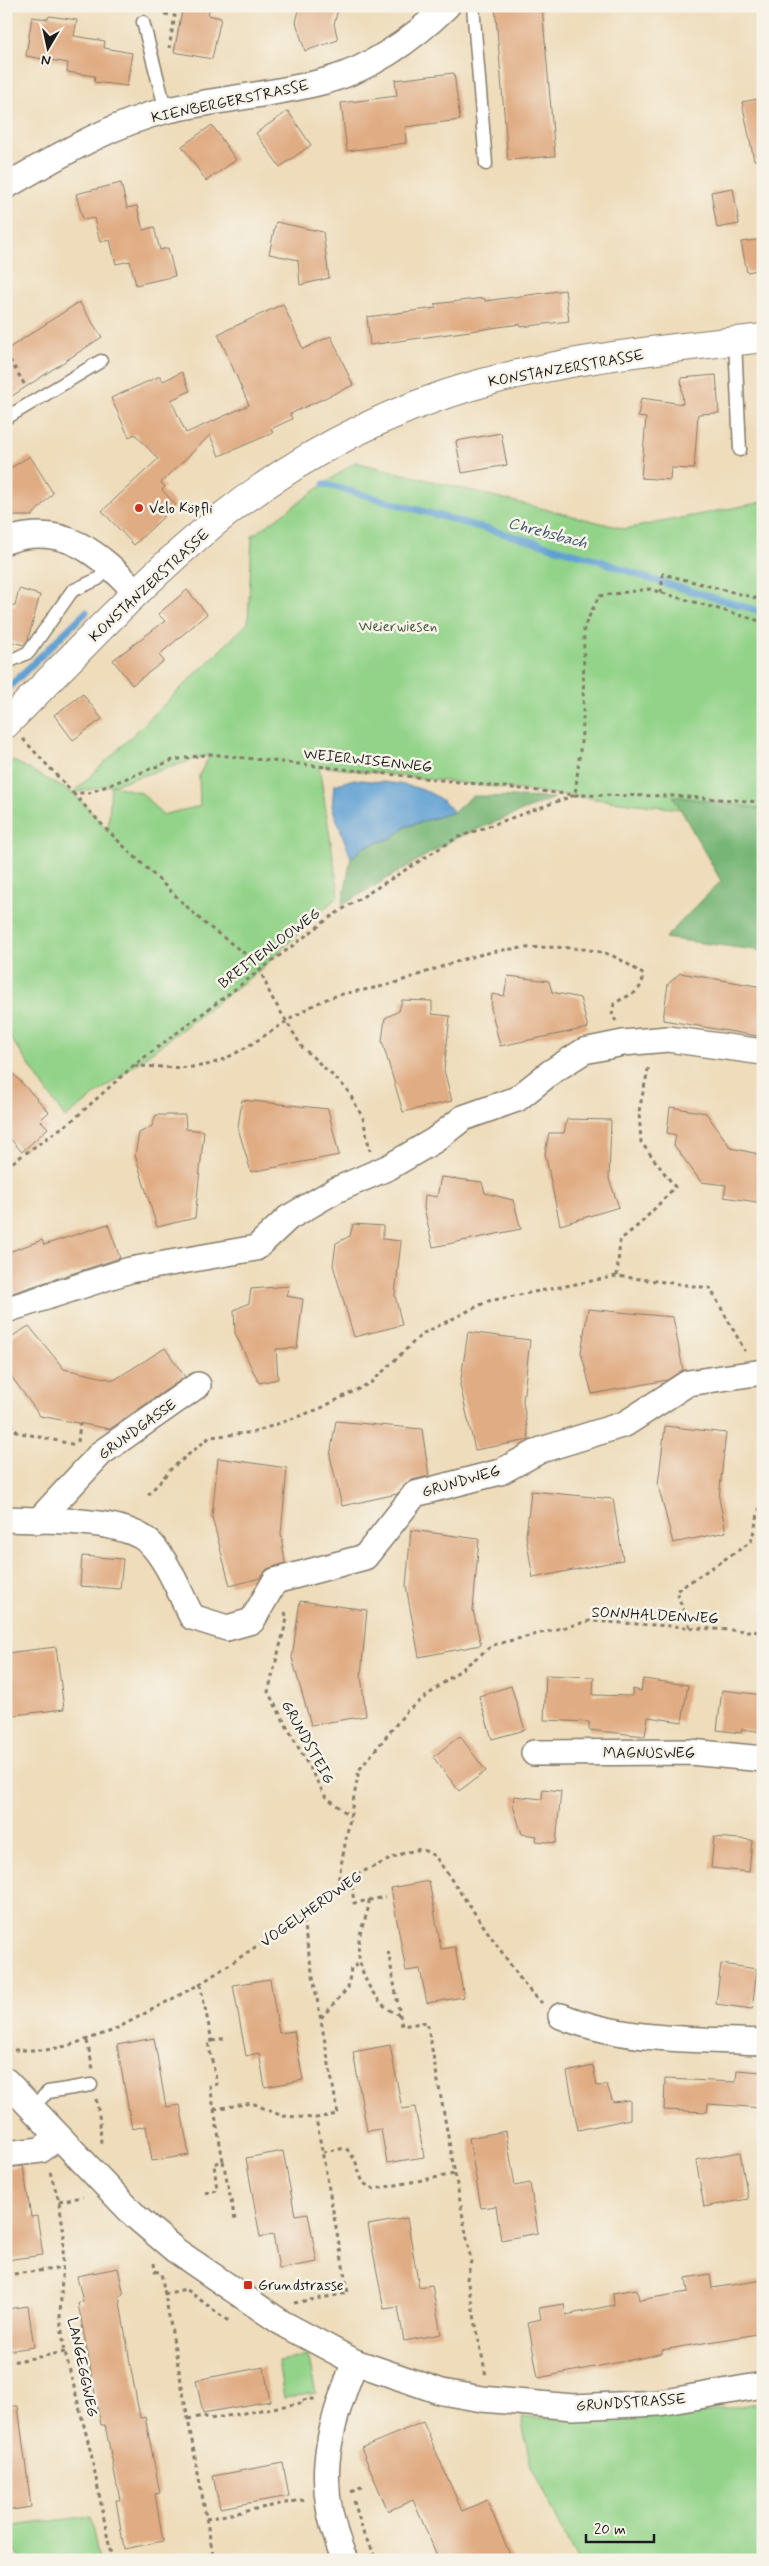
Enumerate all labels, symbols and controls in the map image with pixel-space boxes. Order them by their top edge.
north arrow [22,22,72,72]
text: N [40,50,52,69]
street label: KIENBERGERSTRASSE [150,75,311,128]
street label: KONSTANZERSTRASSE [487,345,646,393]
place label: Velo Köpfli [149,499,213,519]
marker: Velo Köpfli [133,502,145,514]
water label: Chrebsbach [506,513,590,554]
street label: KONSTANZERSTRASSE [85,524,214,647]
park label: Weierwiesen [359,617,437,637]
street label: WEIERWISENWEG [302,744,433,778]
street label: BREITENLOOWEG [215,904,325,994]
street label: GRUNDGASSE [95,1395,181,1465]
street label: GRUNDWEG [420,1461,503,1503]
street label: SONNHALDENWEG [591,1603,719,1629]
street label: GRUNDSTEIG [276,1697,338,1788]
street label: MAGNUSWEG [603,1744,695,1764]
street label: VOGELHERDWEG [257,1867,366,1952]
place label: Grundstrasse [258,2276,344,2296]
marker: Grundstrasse [242,2279,254,2291]
street label: LANGEGGWEG [62,2315,102,2419]
street label: GRUNDSTRASSE [575,2389,687,2417]
scale bar [586,2511,654,2543]
text: 20 m [594,2520,626,2540]

